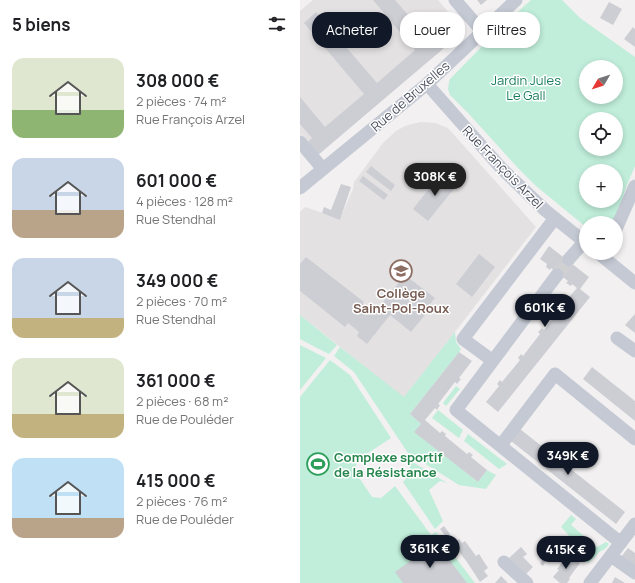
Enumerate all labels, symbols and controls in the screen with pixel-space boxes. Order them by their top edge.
chip: Acheter [312,12,392,48]
chip: Louer [400,12,465,48]
chip: Filtres [473,12,540,48]
text: 5 biens [12,13,70,36]
icon: filters [266,13,288,35]
street label: Rue de Bruxelles [367,57,453,135]
north arrow [579,60,623,104]
map controls [579,60,623,260]
text: 308 000 € [136,69,219,92]
park label: Jardin Jules Le Gall [491,71,561,104]
icon: home [44,74,92,122]
text: 2 pièces · 74 m² [136,92,226,110]
text: Rue François Arzel [136,110,245,128]
button: locate [579,112,623,156]
street label: Rue François Arzel [459,122,547,212]
pin: 308K € [402,163,468,197]
button: + [579,164,623,208]
text: 308K € [413,167,457,185]
text: 601 000 € [136,169,217,192]
icon: home [44,174,92,222]
text: 4 pièces · 128 m² [136,192,233,210]
text: Rue Stendhal [136,210,216,228]
button: − [579,216,623,260]
school or university icon: Collège Saint-Pol-Roux [388,258,414,284]
text: 349 000 € [136,269,218,292]
icon: home [44,274,92,322]
place label: Collège Saint-Pol-Roux [353,284,450,317]
text: 2 pièces · 70 m² [136,292,227,310]
pin: 601K € [512,294,578,328]
text: 601K € [524,298,566,316]
text: Rue Stendhal [136,310,216,328]
text: 361 000 € [136,369,216,392]
icon: home [44,374,92,422]
text: 2 pièces · 68 m² [136,392,228,410]
text: Rue de Pouléder [136,410,234,428]
pin: 349K € [535,442,601,476]
text: 349K € [547,446,589,464]
place label: Complexe sportif de la Résistance [334,448,442,481]
sports icon: Complexe sportif de la Résistance [305,451,331,477]
text: 415 000 € [136,469,216,492]
icon: home [44,474,92,522]
text: 2 pièces · 76 m² [136,492,227,510]
text: Rue de Pouléder [136,510,234,528]
pin: 361K € [397,535,463,569]
pin: 415K € [533,536,599,570]
text: 361K € [410,539,450,557]
text: 415K € [546,540,586,558]

